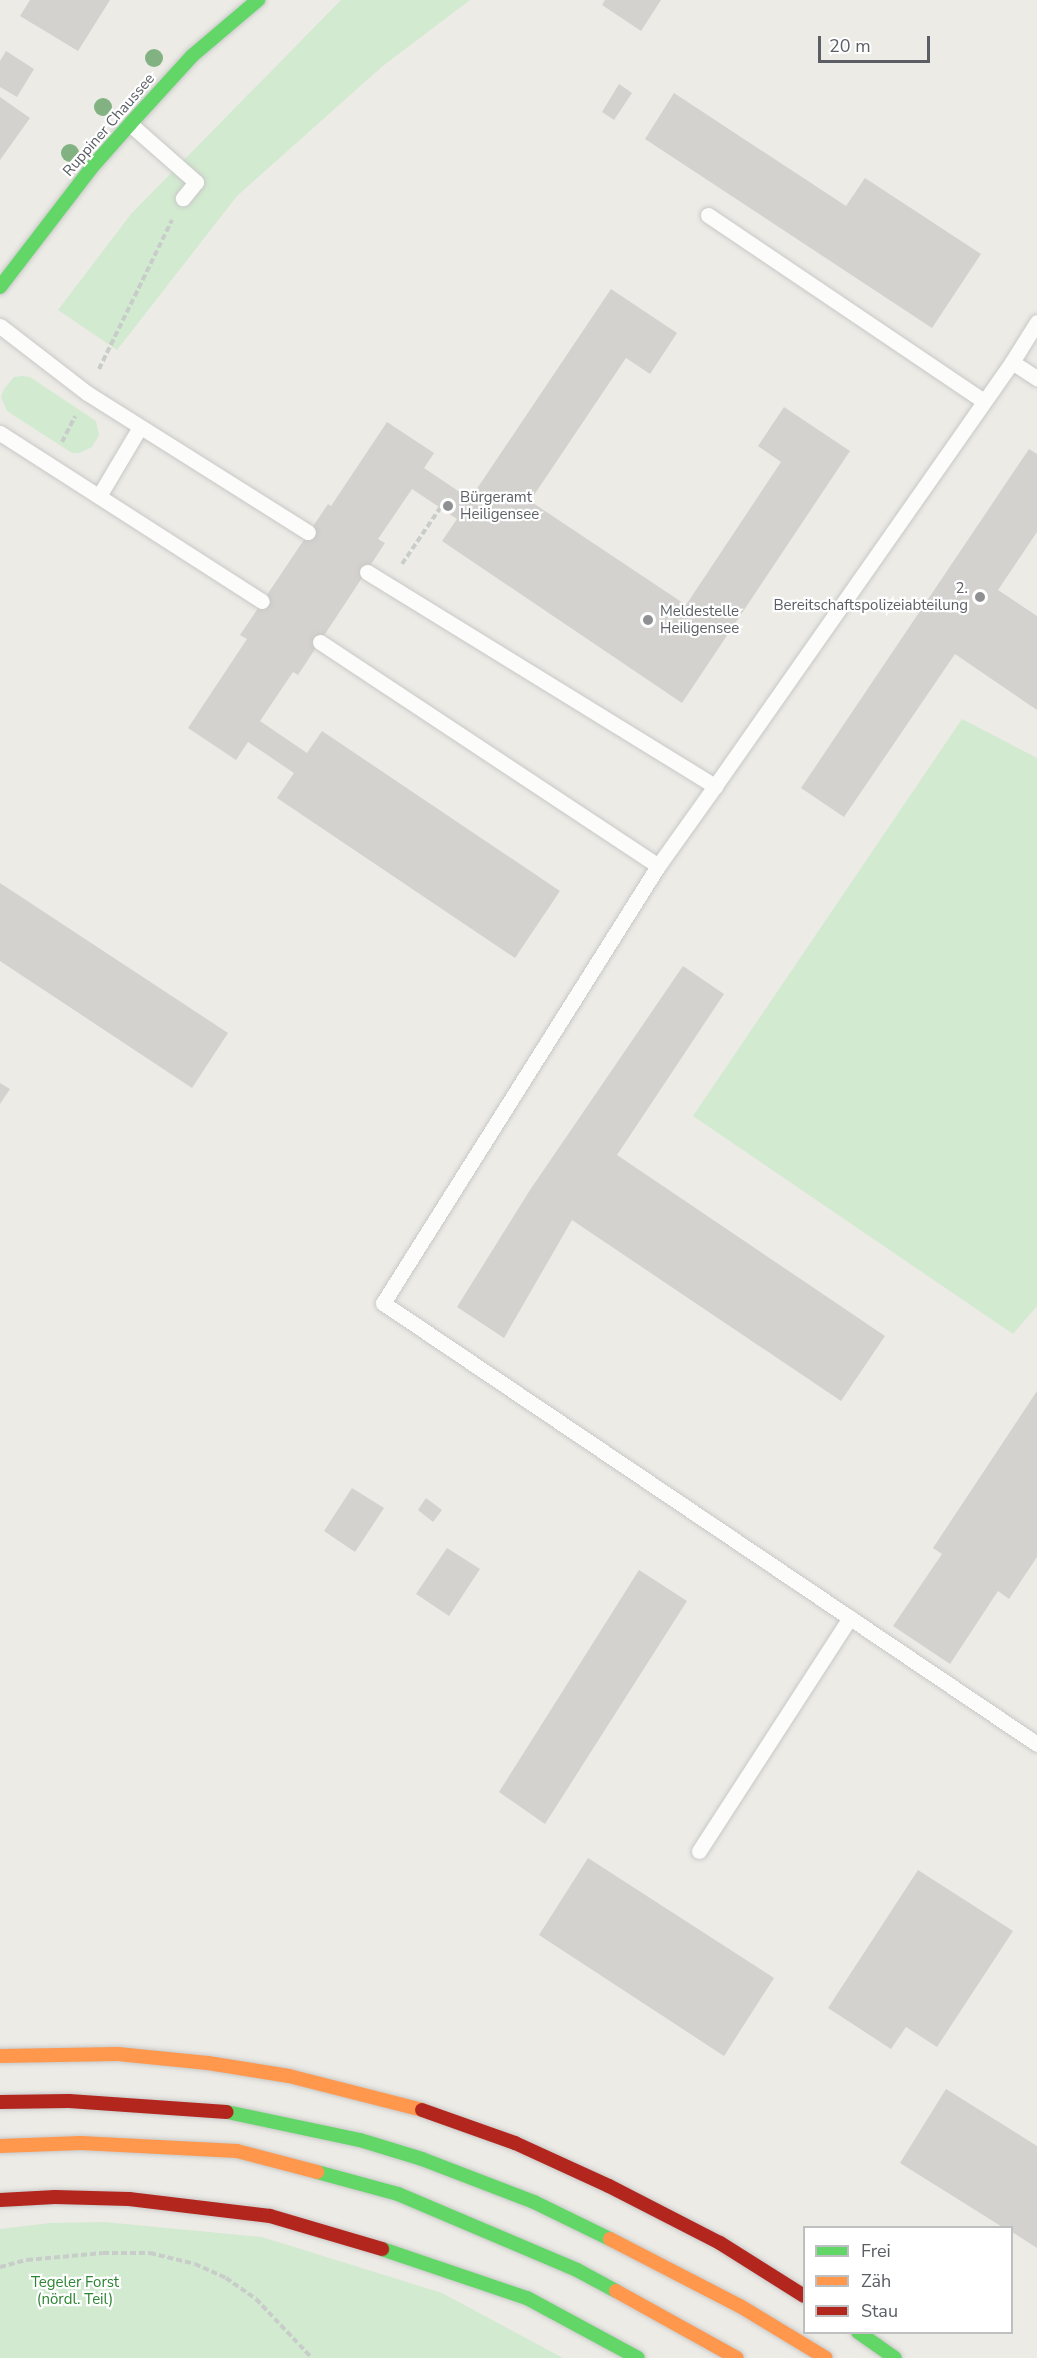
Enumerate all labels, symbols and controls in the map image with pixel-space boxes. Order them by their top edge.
scale bar [821,24,934,62]
text: 20 m [829,34,871,58]
street label: Ruppiner Chaussee [59,70,159,180]
place label: Bürgeramt Heiligensee [460,488,539,523]
marker: Bürgeramt Heiligensee [441,499,455,513]
place label: 2. Bereitschaftspolizeiabteilung [773,579,968,614]
marker: 2. Bereitschaftspolizeiabteilung [973,590,987,604]
place label: Meldestelle Heiligensee [660,602,739,637]
marker: Meldestelle Heiligensee [641,613,655,627]
legend [803,2226,1013,2334]
text: Frei [861,2239,891,2263]
text: Zäh [861,2269,891,2293]
park label: Tegeler Forst (nördl. Teil) [31,2273,119,2308]
text: Stau [861,2299,898,2323]

